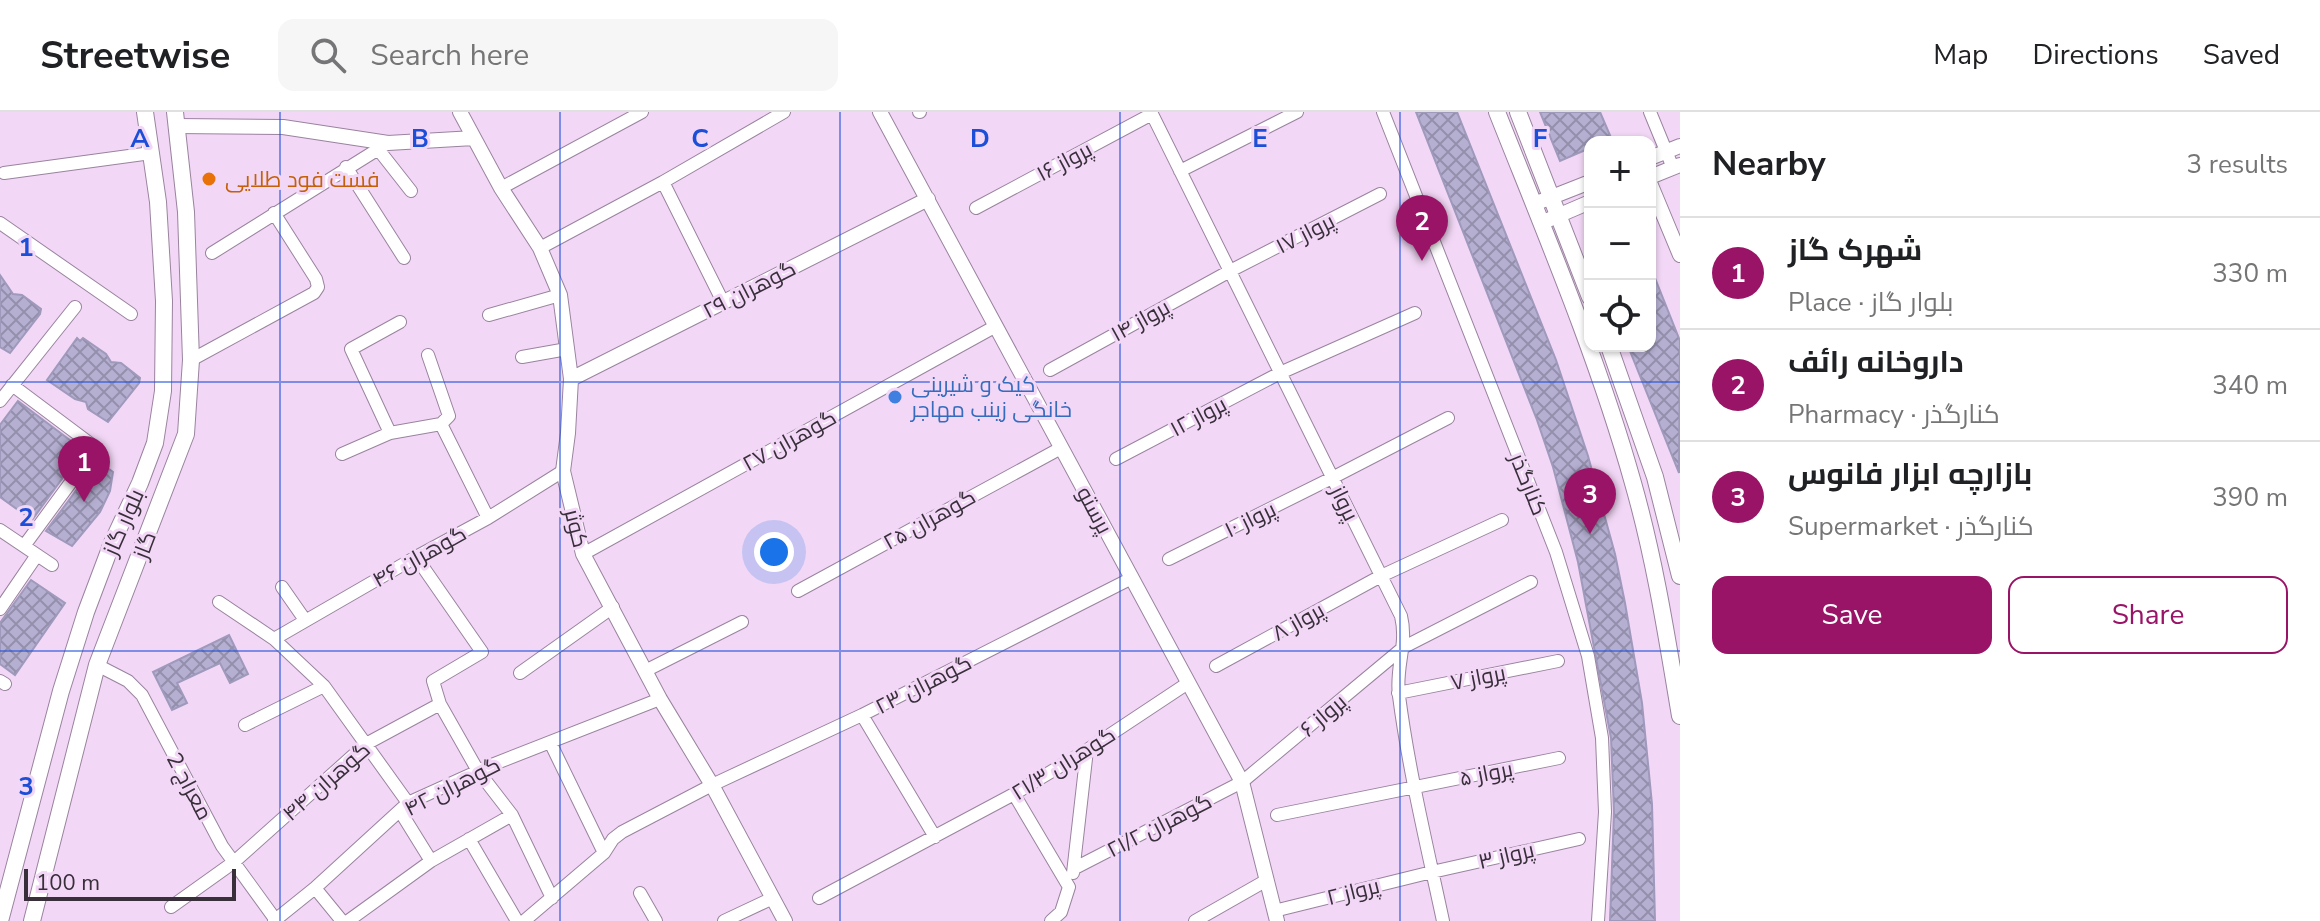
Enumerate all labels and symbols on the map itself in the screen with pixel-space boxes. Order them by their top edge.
text: A [130,121,150,156]
text: B [411,121,429,156]
text: C [691,121,709,156]
text: D [970,121,990,156]
text: E [1252,121,1268,156]
text: F [1533,121,1547,156]
street label: پرواز ۱۶ [1031,135,1098,189]
place label: فست فود طلایی [225,165,380,195]
marker: فست فود طلایی [200,170,218,188]
pin: 2 [1396,195,1448,261]
street label: پرواز ۱۷ [1271,206,1340,261]
text: 1 [18,230,34,265]
street label: گوهران ۲۹ [698,254,801,326]
street label: پرواز ۱۴ [1106,292,1176,349]
place label: کیک و شیرینی خانگی زینب مهاجر [909,370,1072,425]
marker: کیک و شیرینی خانگی زینب مهاجر [886,388,904,406]
street label: پرواز ۱۲ [1165,389,1232,444]
street label: گوهران ۲۷ [737,403,842,479]
pin: 1 [58,436,110,502]
street label: کنارگذر [1501,447,1554,520]
pin: 3 [1564,468,1616,534]
street label: پرواز [1322,479,1366,526]
street label: پرستو [1069,481,1119,540]
street label: گوهران ۲۵ [878,482,981,558]
street label: بلوار گاز [97,485,149,559]
street label: پرواز ۱۰ [1220,494,1281,545]
text: 2 [18,500,34,535]
street label: کوثر [556,504,595,551]
street label: گوهران ۴۶ [367,519,472,595]
street label: گاز [127,528,161,562]
your location [754,532,794,572]
street label: پرواز ۸ [1267,595,1330,648]
street label: گوهران ۲۳ [870,648,977,722]
street label: پرواز ۷ [1448,658,1508,698]
street label: پرواز ۶ [1294,687,1353,744]
street label: گوهران ۲۱/۳ [1006,720,1121,808]
street label: گوهران ۴۴ [276,735,377,828]
street label: معراج 2 [159,748,219,825]
street label: گوهران ۴۲ [399,750,506,824]
street label: پرواز ۵ [1457,754,1516,794]
text: 3 [18,769,34,804]
street label: گوهران ۲۱/۲ [1102,787,1217,865]
street label: پرواز ۳ [1475,835,1537,877]
scale bar [24,865,236,901]
street label: پرواز ۲ [1324,871,1383,913]

